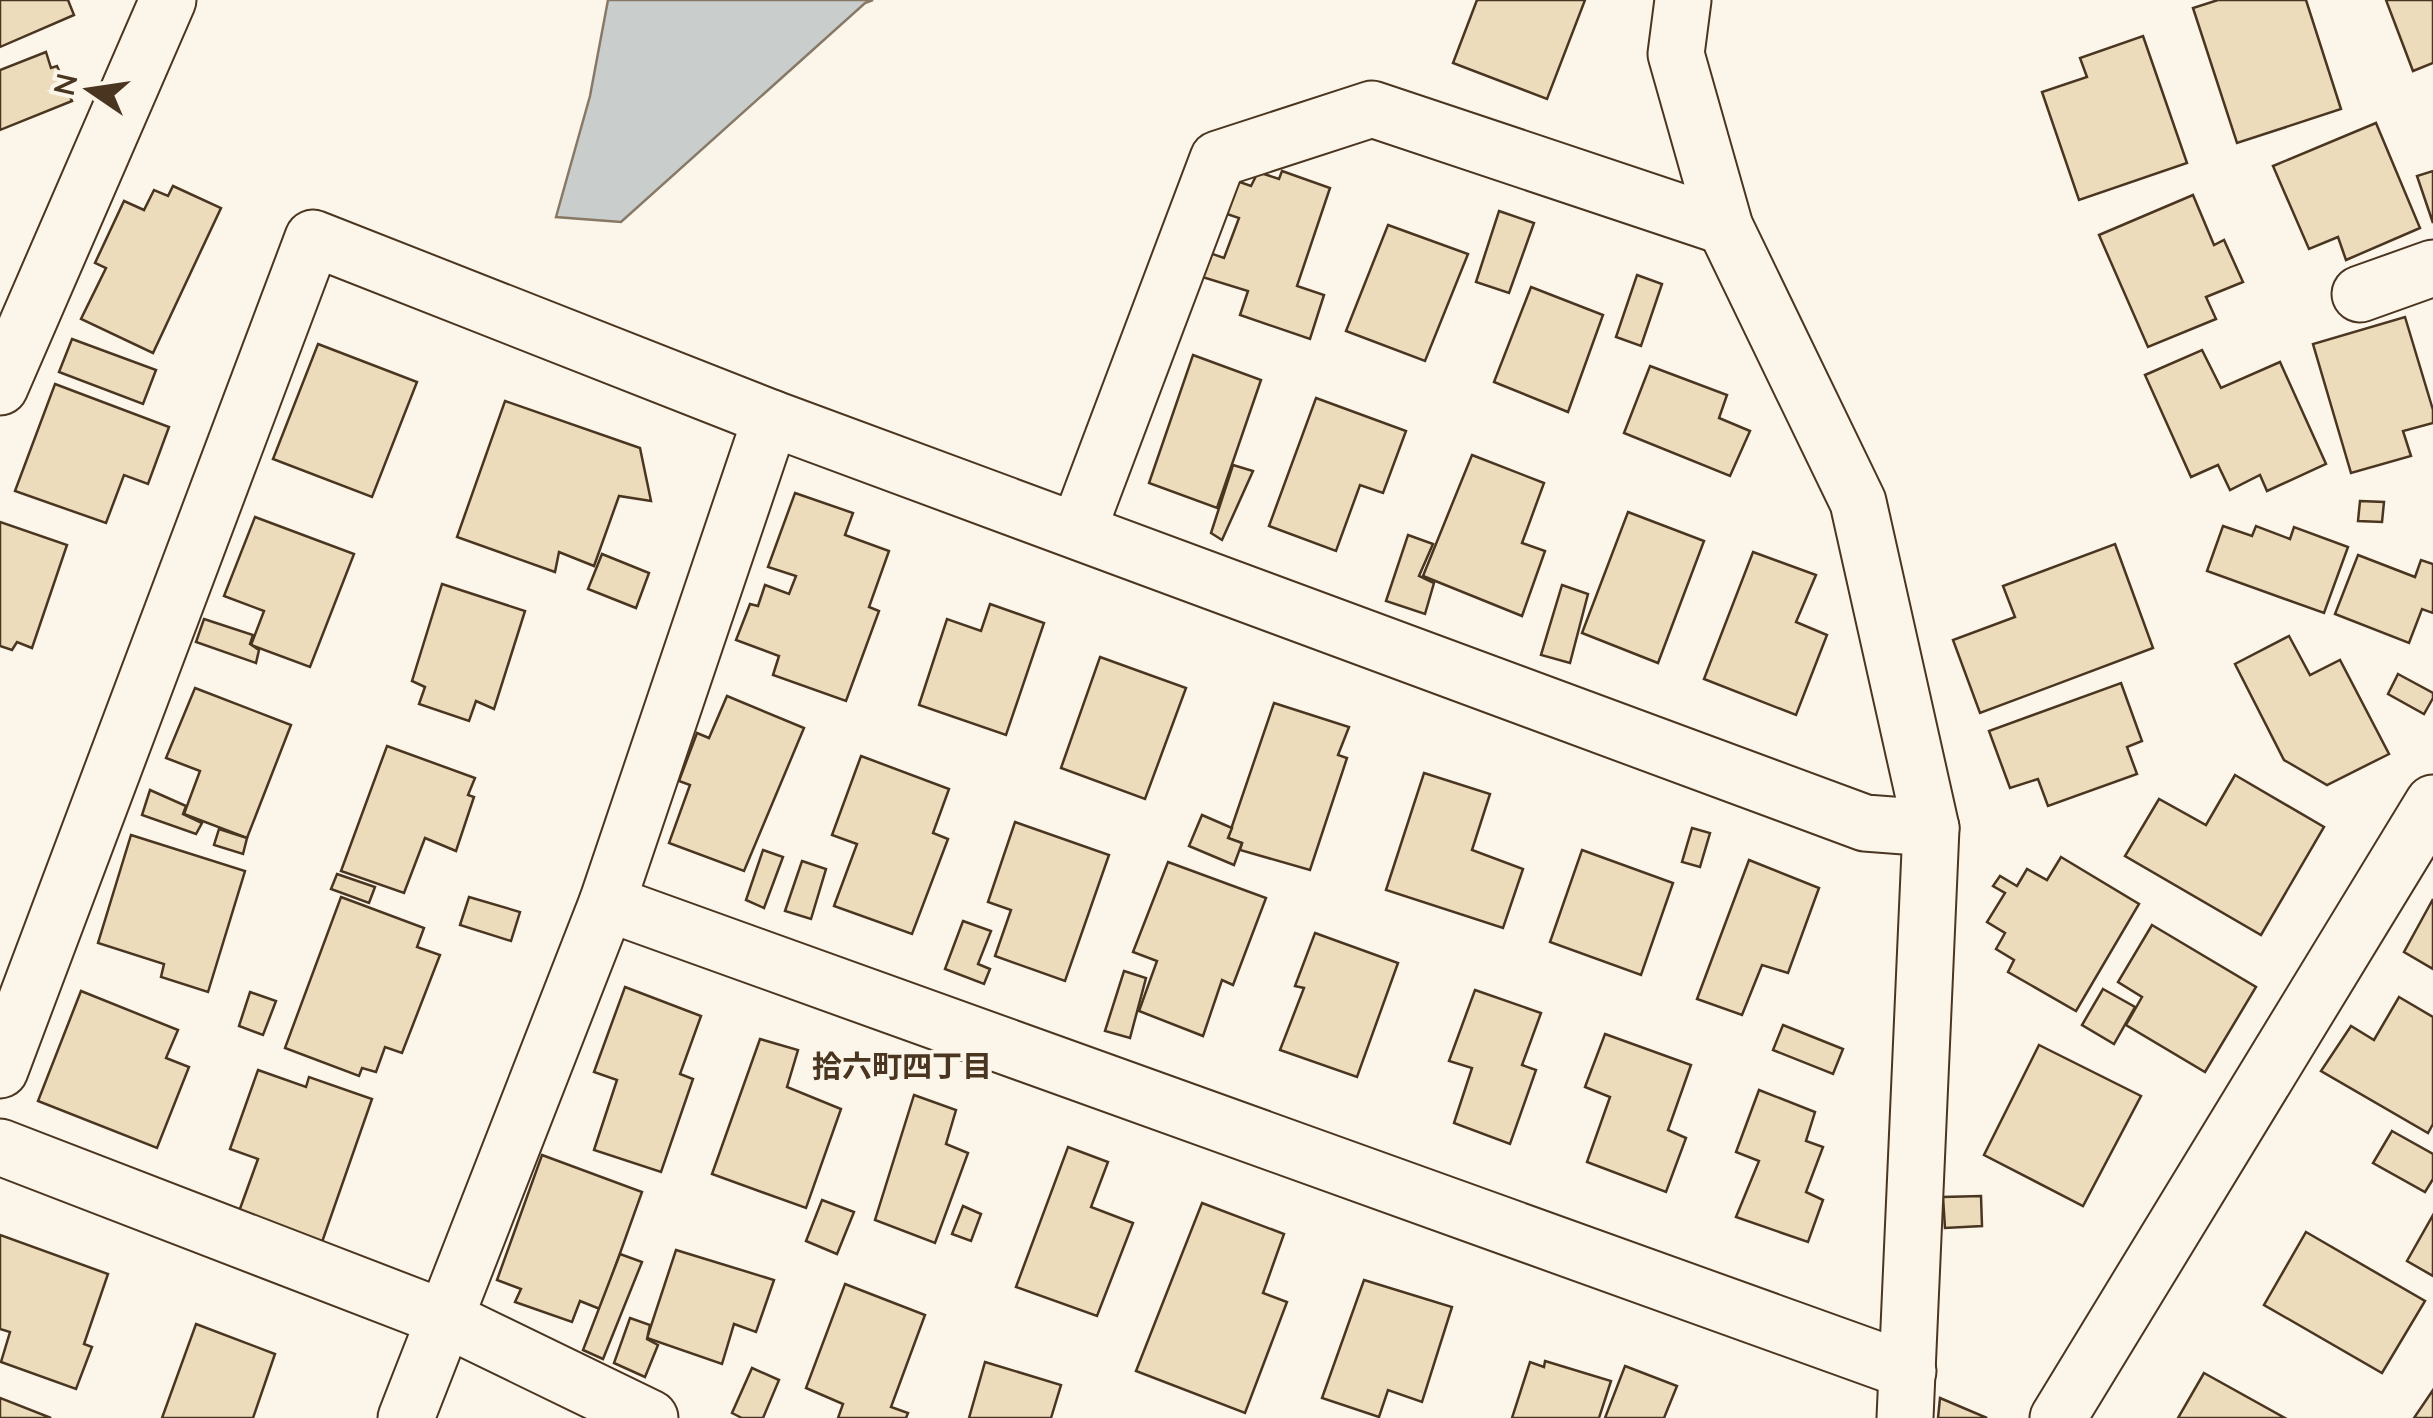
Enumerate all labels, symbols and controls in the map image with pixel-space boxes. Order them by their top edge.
north arrow [40,40,140,140]
text: N [46,70,84,98]
district label: 拾六町四丁目 [812,1047,992,1083]

